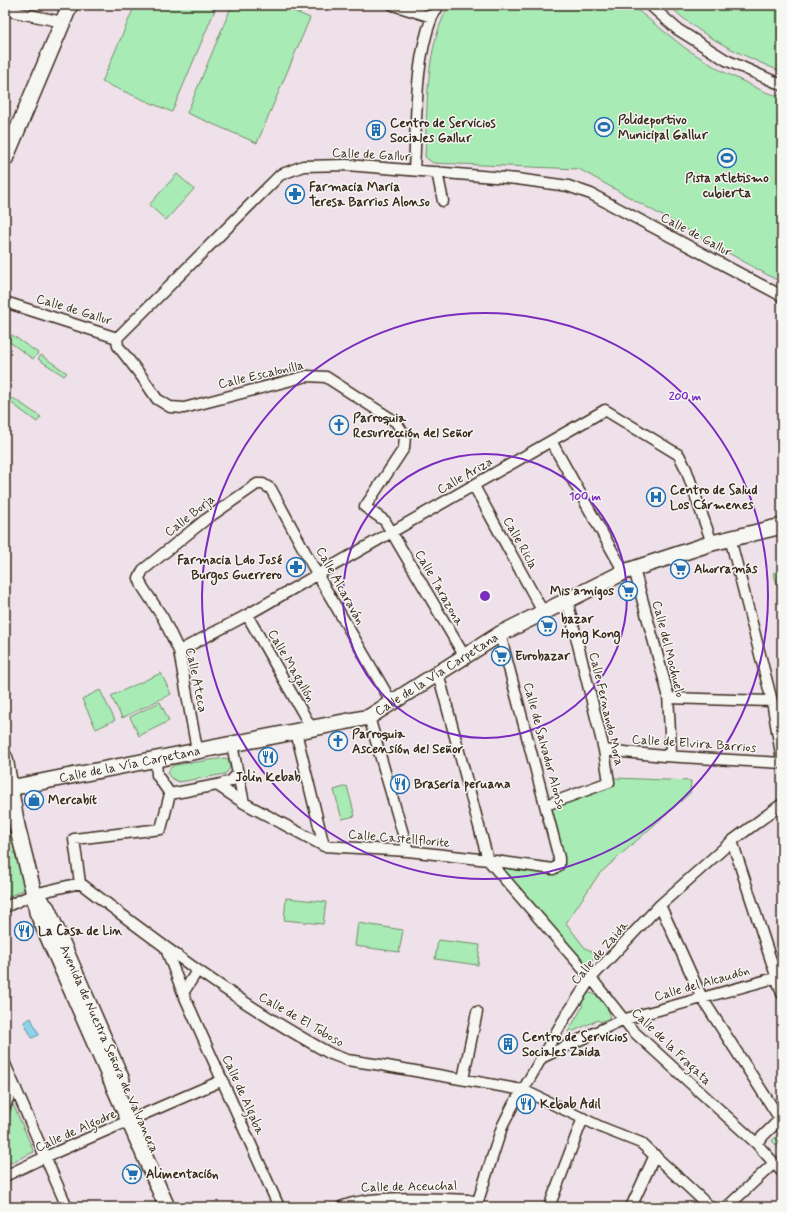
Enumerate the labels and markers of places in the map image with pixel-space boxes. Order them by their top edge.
place label: Polideportivo Municipal Gallur [618,112,709,144]
place label: Centro de Servicios Sociales Gallur [390,115,496,147]
sports icon: Polideportivo Municipal Gallur [593,116,615,138]
building icon: Centro de Servicios Sociales Gallur [365,119,387,141]
sports icon: Pista atletismo cubierta [716,147,738,169]
place label: Pista atletismo cubierta [685,170,769,202]
place label: Farmacia Maria Teresa Barrios Alonso [309,179,430,211]
pharmacy icon: Farmacia Maria Teresa Barrios Alonso [284,183,306,205]
place label: Parroquia Resurrección del Señor [353,410,474,442]
church icon: Parroquia Resurrección del Señor [328,414,350,436]
place label: Centro de Salud Los Cármenes [670,482,757,514]
hospital icon: Centro de Salud Los Cármenes [645,486,667,508]
place label: Farmacia Ldo José Burgos Guerrero [177,552,283,586]
pharmacy icon: Farmacia Ldo José Burgos Guerrero [285,556,307,578]
supermarket icon: Ahorramás [669,558,691,580]
place label: Ahorramás [694,561,758,578]
supermarket icon: Mis amigos [617,580,639,602]
place label: Mis amigos [550,583,614,601]
centre of rings [478,589,492,603]
place label: bazar Hong Kong [561,611,621,645]
supermarket icon: bazar Hong Kong [536,615,558,637]
supermarket icon: Eurobazar [490,645,512,667]
place label: Eurobazar [515,648,571,665]
place label: Parroquia Ascensión del Señor [352,726,464,758]
church icon: Parroquia Ascensión del Señor [327,730,349,752]
restaurant icon: Jolin Kebab [257,746,279,768]
place label: Jolin Kebab [235,769,301,786]
restaurant icon: Braseria peruana [389,773,411,795]
place label: Braseria peruana [414,776,511,793]
shop icon: Mercabit [23,789,45,811]
place label: Mercabit [48,792,97,809]
restaurant icon: La Casa de Lin [13,920,35,942]
place label: La Casa de Lin [38,923,123,940]
place label: Centro de Servicios Sociales Zaida [522,1029,628,1061]
building icon: Centro de Servicios Sociales Zaida [497,1033,519,1055]
restaurant icon: Kebab Adil [515,1093,537,1115]
place label: Kebab Adil [540,1096,601,1113]
supermarket icon: Alimentación [121,1163,143,1185]
place label: Alimentación [146,1166,219,1183]

